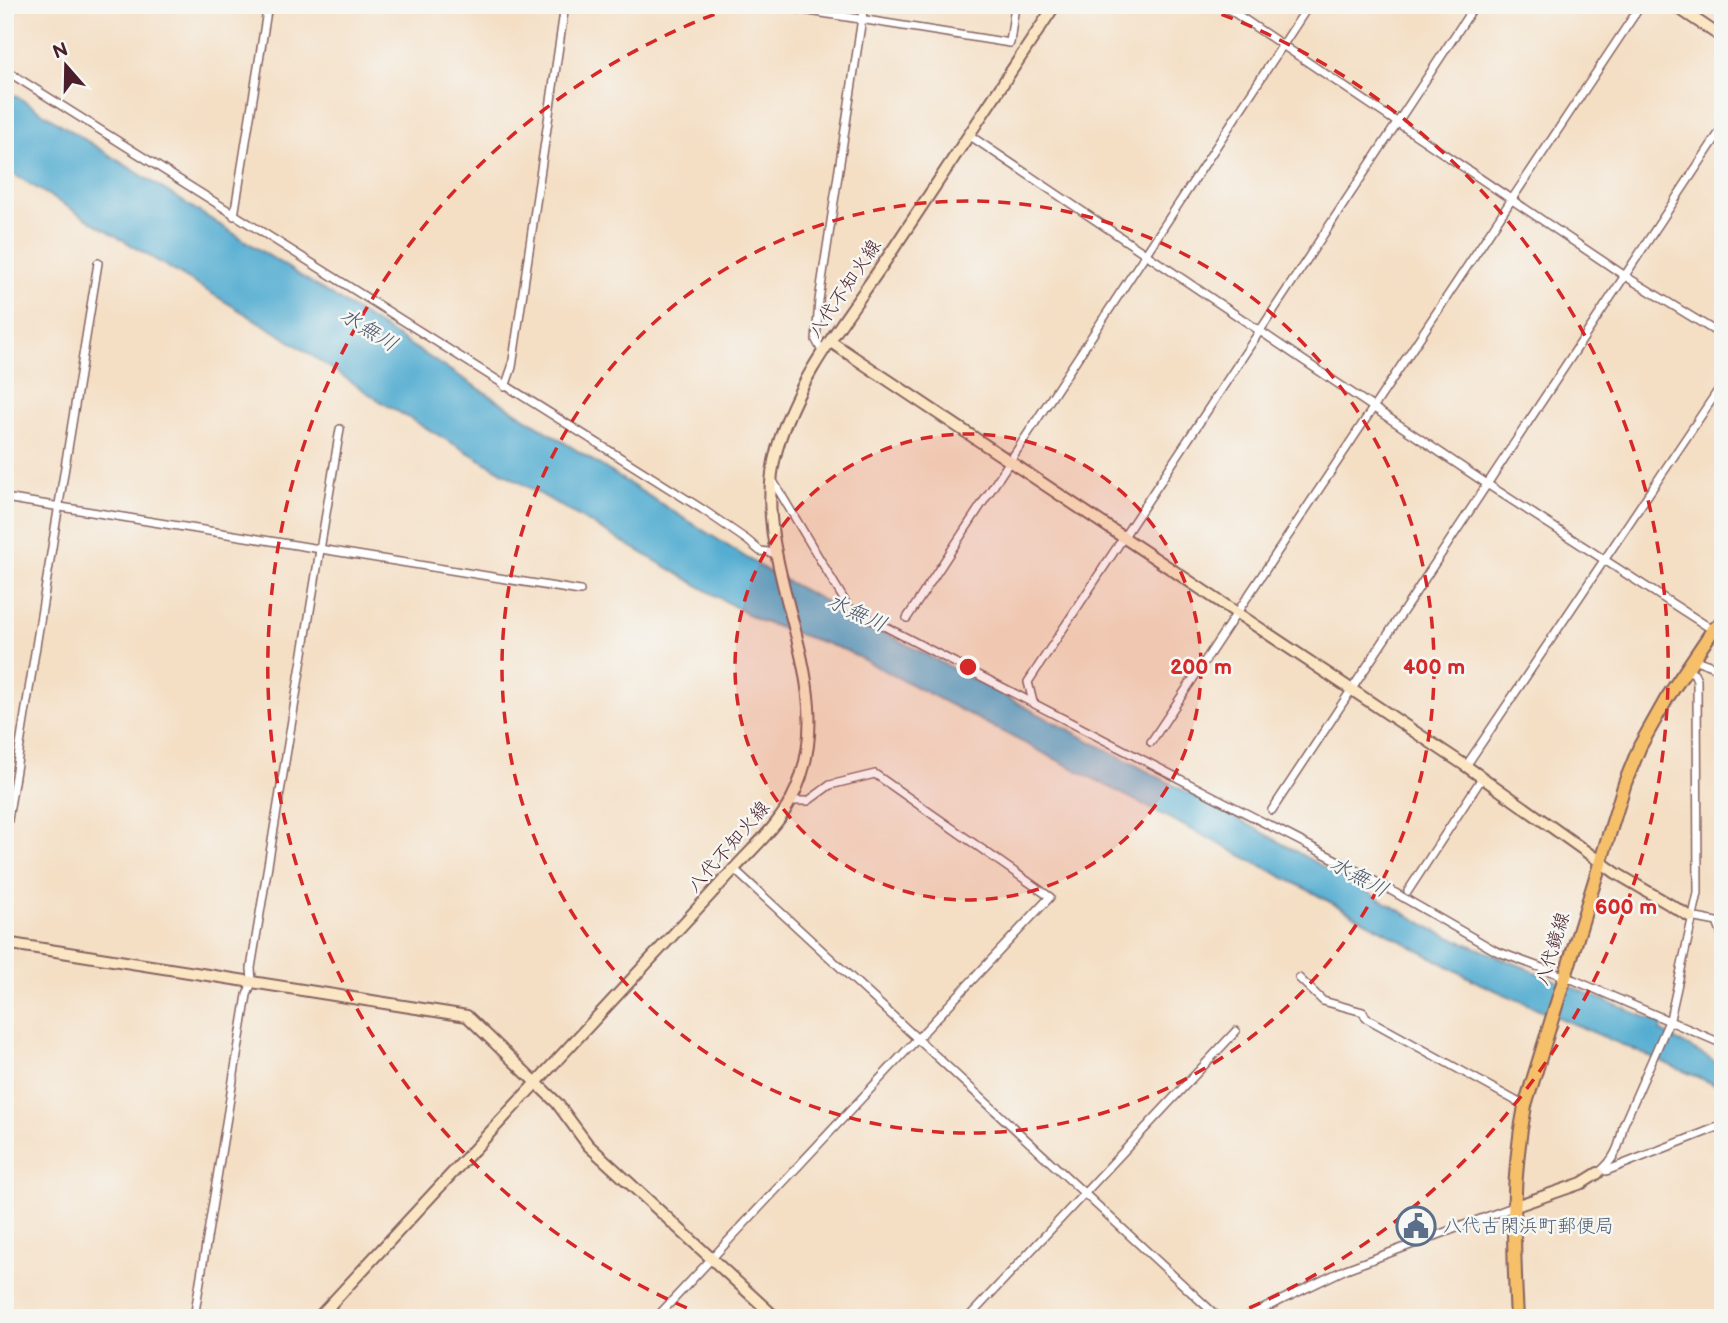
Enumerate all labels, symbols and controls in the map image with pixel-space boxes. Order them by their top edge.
north arrow [32,32,102,102]
text: N [50,38,71,65]
street label: 八代不知火線 [804,235,886,343]
water label: 水無川 [336,303,402,357]
water label: 水無川 [823,588,891,638]
centre of rings [956,655,980,679]
text: 200 m [1170,655,1232,680]
text: 400 m [1403,655,1465,680]
street label: 八代不知火線 [683,796,775,898]
water label: 水無川 [1325,851,1393,903]
text: 600 m [1595,895,1657,920]
street label: 八代鏡線 [1531,909,1575,989]
public building icon: 八代古閑浜町郵便局 [1395,1205,1437,1247]
place label: 八代古閑浜町郵便局 [1443,1215,1614,1238]

